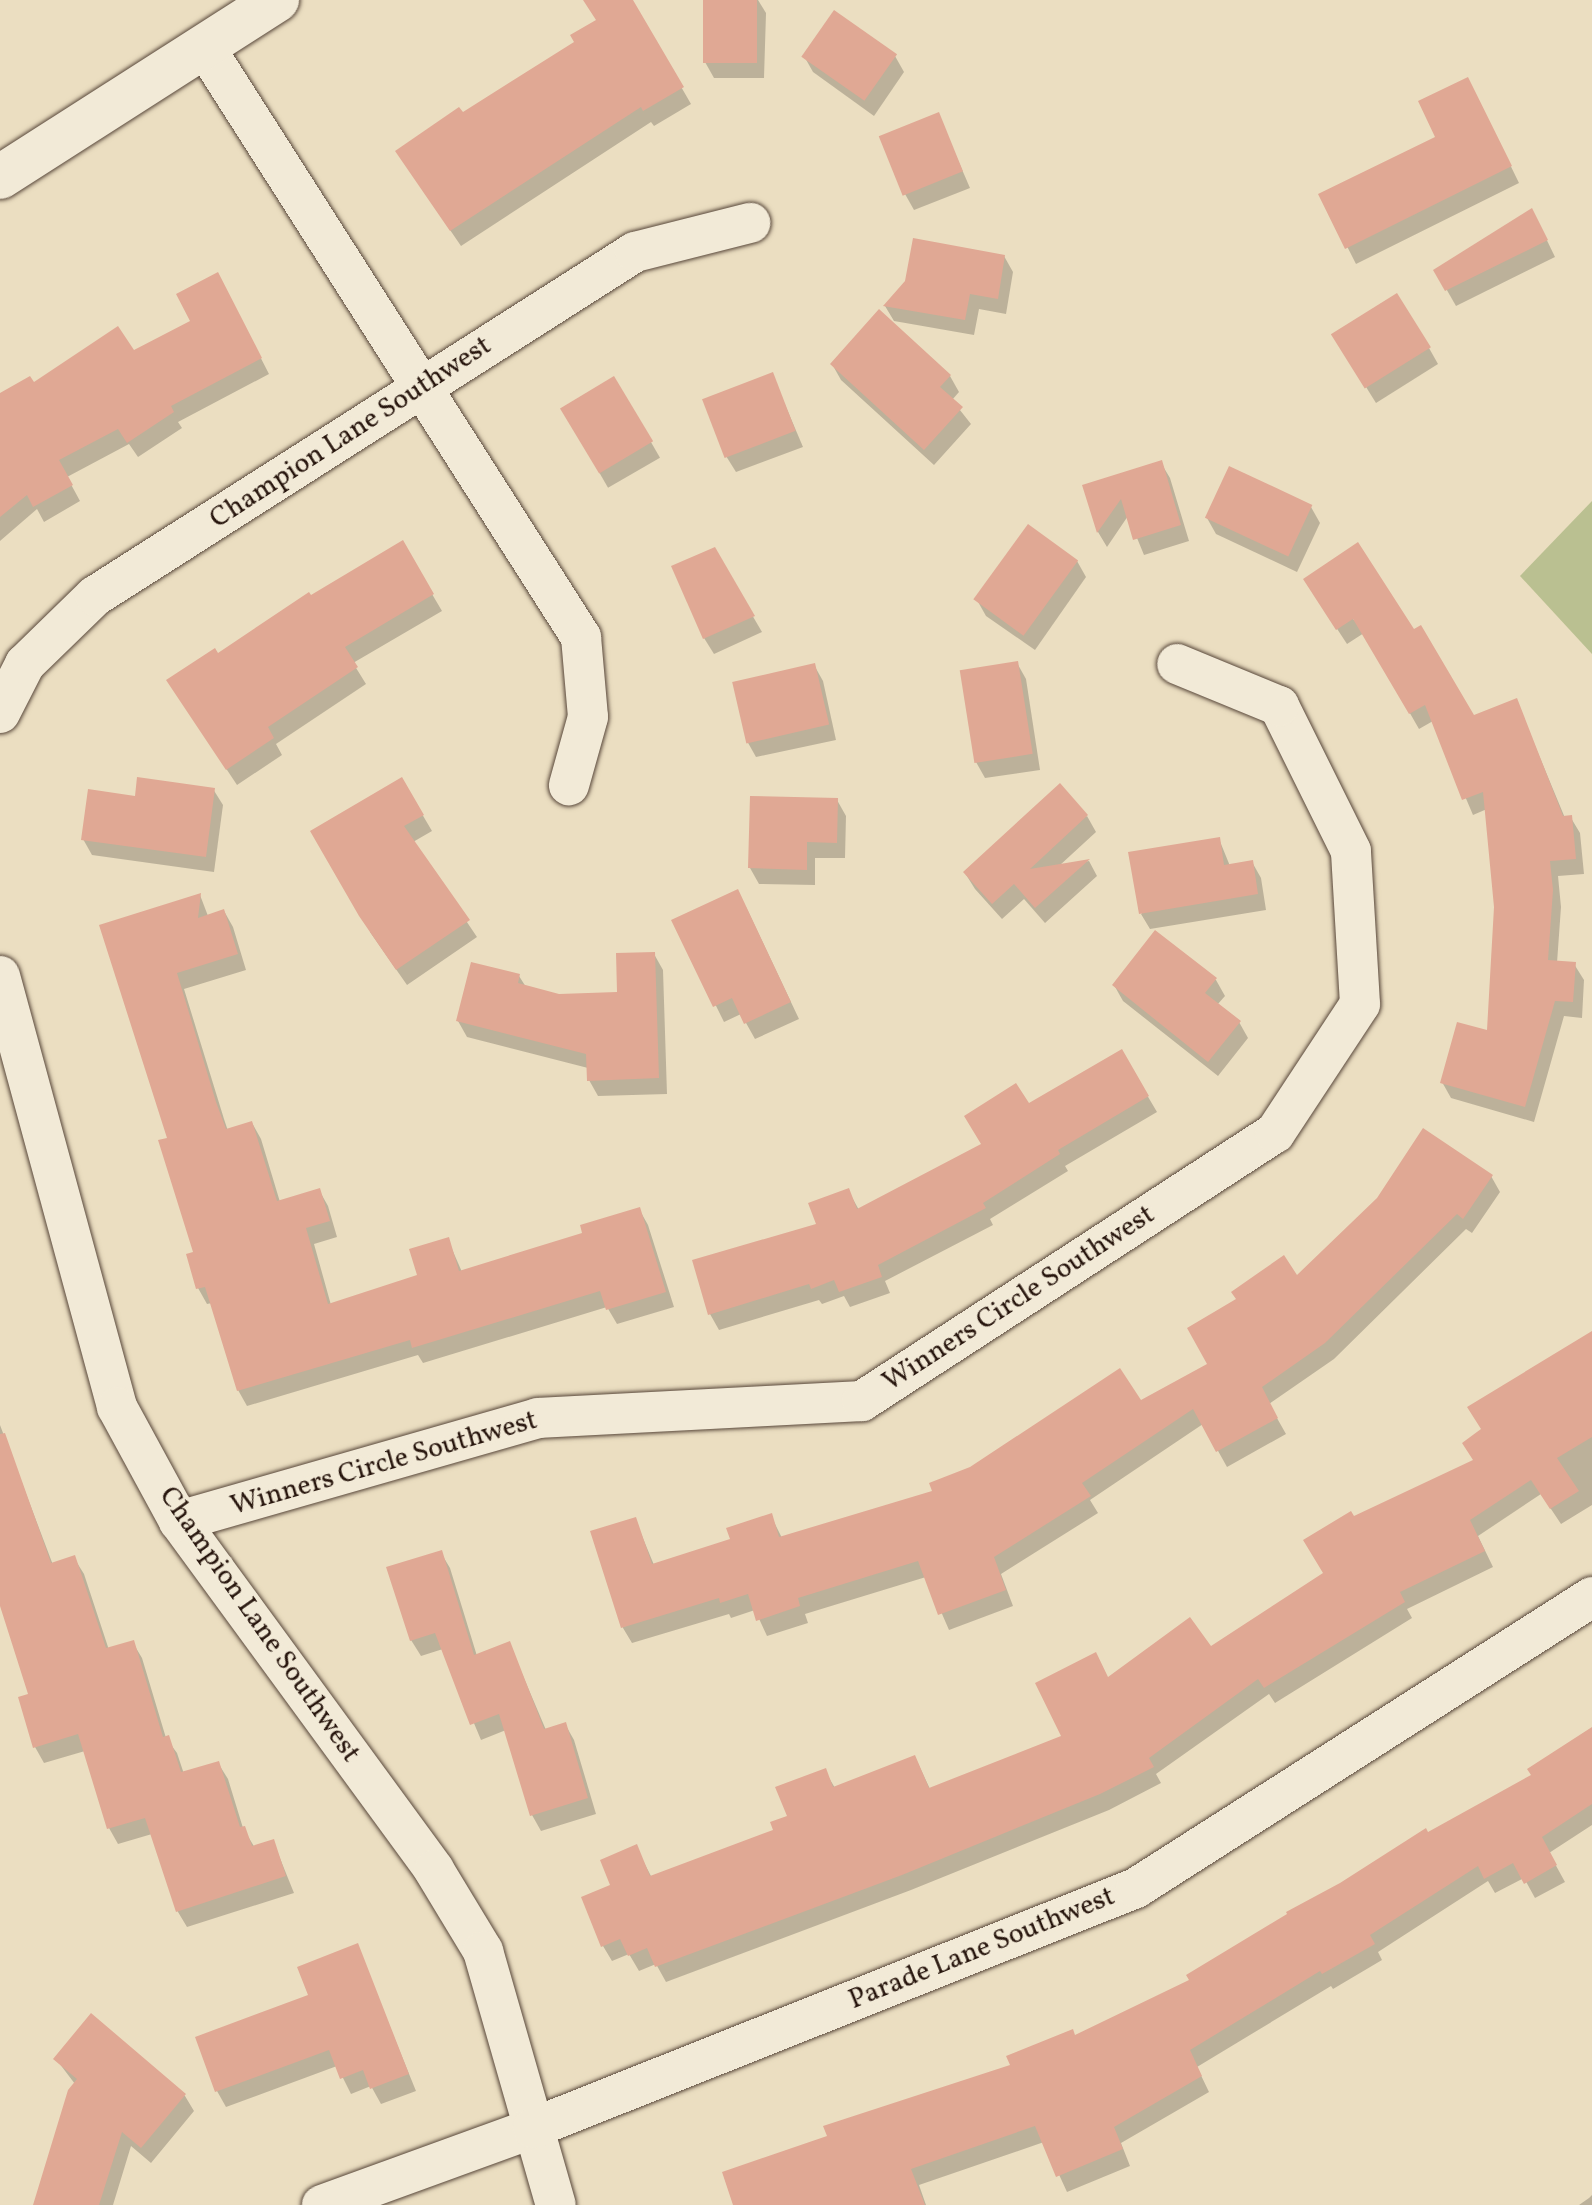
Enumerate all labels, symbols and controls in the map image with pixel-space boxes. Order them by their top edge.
street label: Champion Lane Southwest [204,329,498,537]
street label: Winners Circle Southwest [877,1199,1161,1399]
street label: Winners Circle Southwest [227,1404,541,1524]
street label: Champion Lane Southwest [151,1481,367,1769]
street label: Parade Lane Southwest [844,1880,1120,2018]

